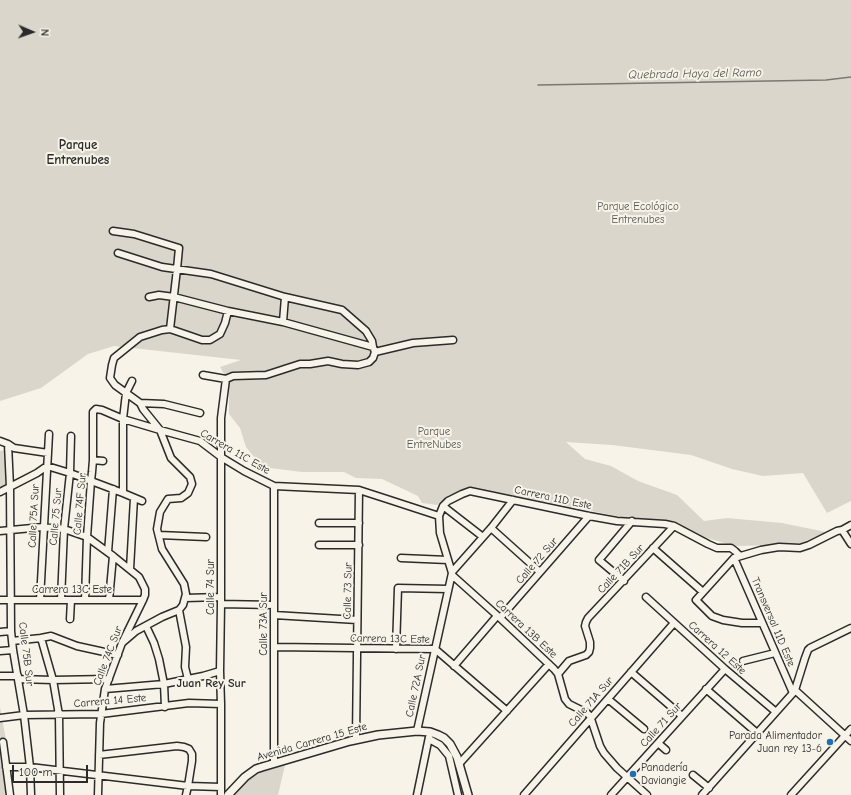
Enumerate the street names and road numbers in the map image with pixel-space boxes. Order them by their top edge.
street label: Carrera 11C Este [198,427,272,477]
street label: Calle 74F Sur [71,472,89,536]
street label: Carrera 11D Este [513,483,593,513]
street label: Calle 75A Sur [26,484,42,548]
street label: Calle 75 Sur [47,488,65,546]
street label: Calle 72 Sur [513,535,561,587]
street label: Calle 71B Sur [595,542,647,596]
street label: Calle 74 Sur [204,559,218,615]
street label: Calle 73 Sur [341,562,355,620]
street label: Transversal 11D Este [748,575,798,669]
street label: Carrera 13C Este [32,583,112,597]
street label: Calle 73A Sur [257,592,271,656]
street label: Carrera 13B Este [492,597,560,661]
street label: Carrera 12 Este [685,619,749,677]
street label: Calle 75B Sur [16,621,36,687]
street label: Calle 74C Sur [91,624,125,688]
street label: Carrera 13C Este [350,632,430,646]
street label: Calle 72A Sur [403,654,429,718]
street label: Calle 71A Sur [566,674,616,730]
street label: Carrera 14 Este [73,691,147,711]
street label: Calle 71 Sur [637,700,685,750]
street label: Avenida Carrera 15 Este [256,720,368,764]

